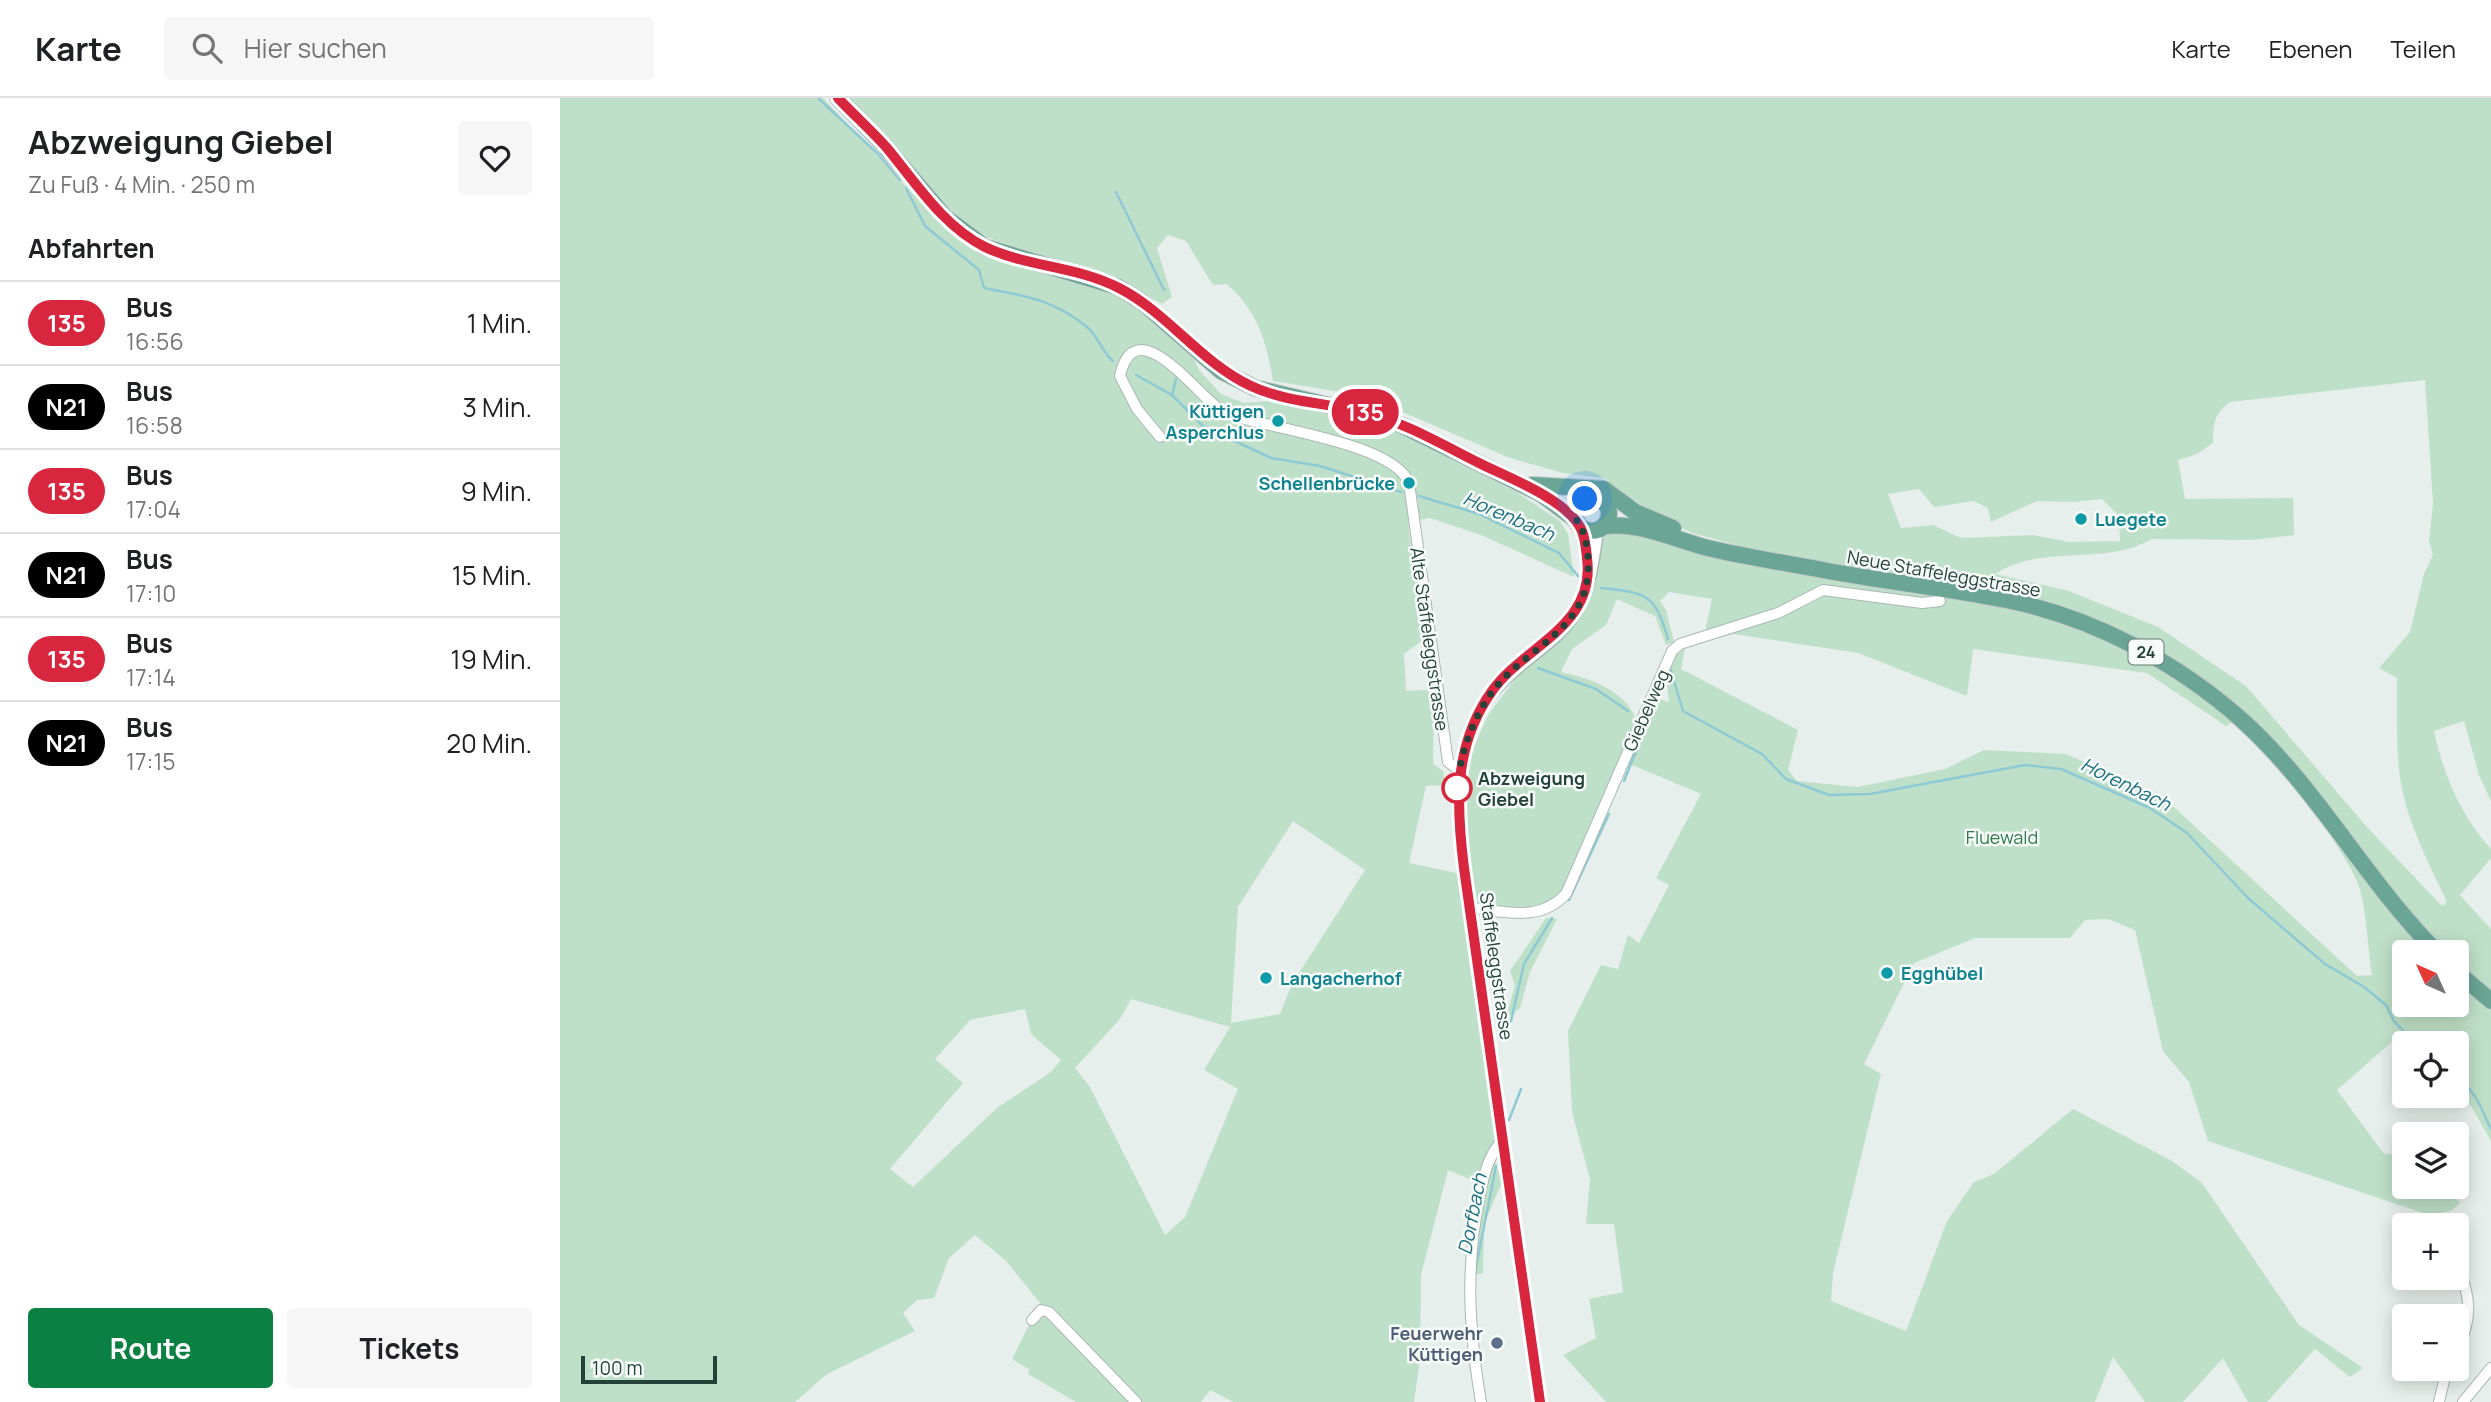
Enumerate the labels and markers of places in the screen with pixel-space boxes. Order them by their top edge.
place label: Küttigen Asperchlus [1166,399,1264,444]
marker: Küttigen Asperchlus [1270,413,1286,429]
place label: Schellenbrücke [1259,471,1395,495]
marker: Schellenbrücke [1401,475,1417,491]
place label: Luegete [2095,507,2167,531]
marker: Luegete [2073,511,2089,527]
place label: Abzweigung Giebel [1478,766,1585,811]
marker: Abzweigung Giebel [1442,773,1472,803]
place label: Egghübel [1901,961,1983,985]
marker: Egghübel [1879,965,1895,981]
place label: Langacherhof [1280,966,1402,990]
marker: Langacherhof [1258,970,1274,986]
place label: Feuerwehr Küttigen [1390,1321,1483,1366]
marker: Feuerwehr Küttigen [1489,1335,1505,1351]

